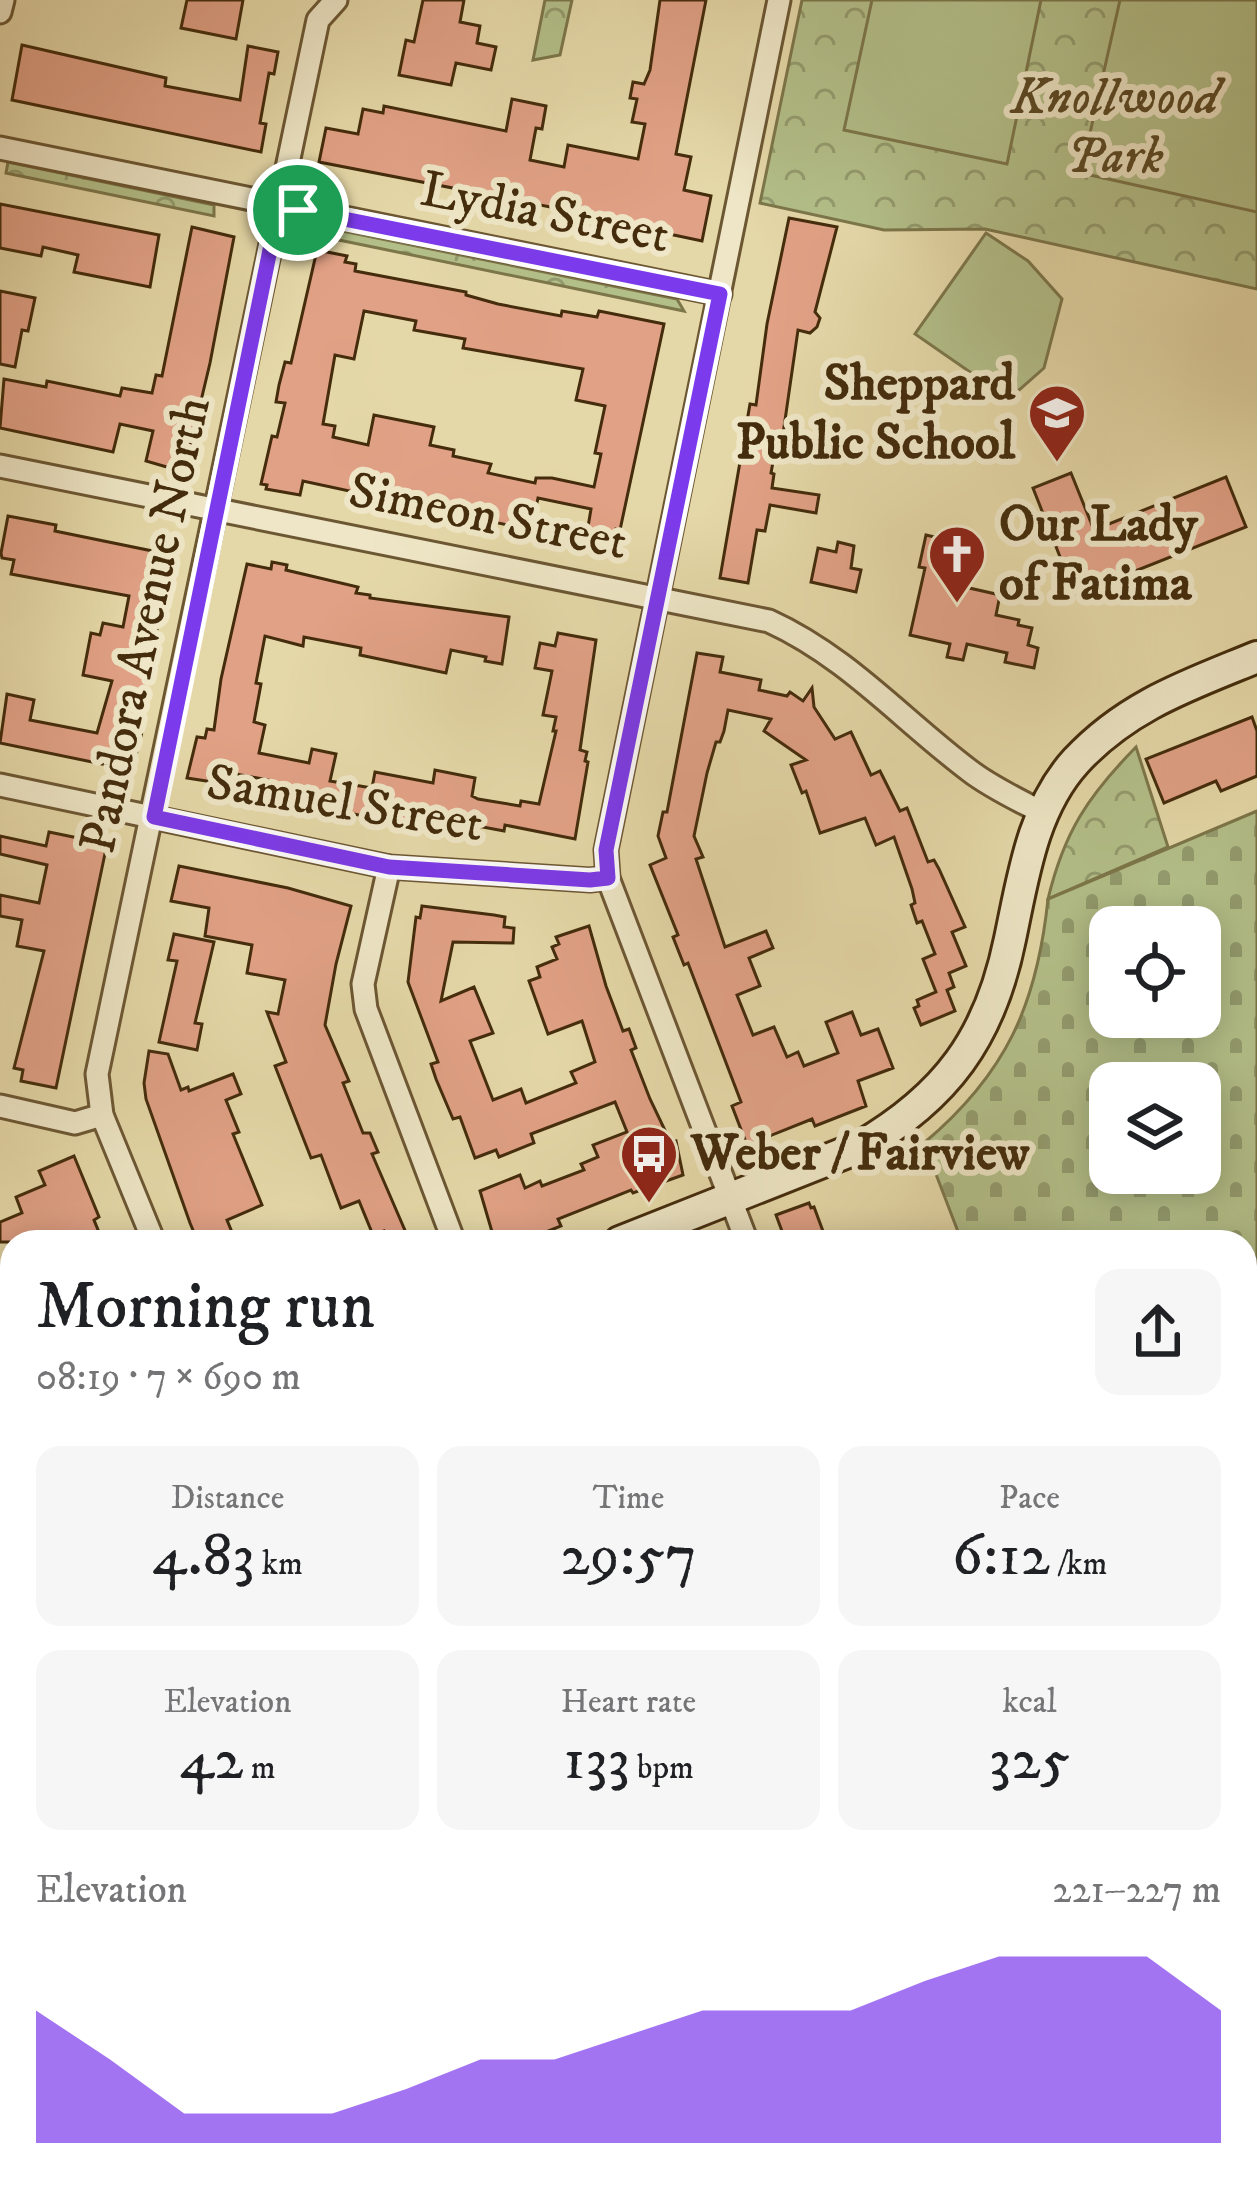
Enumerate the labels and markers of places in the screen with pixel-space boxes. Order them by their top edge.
pin [247,159,349,261]
place label: Sheppard Public School [736,352,1017,475]
school or university icon: Sheppard Public School [1026,382,1088,464]
place label: Our Lady of Fatima [999,493,1199,616]
church icon: Our Lady of Fatima [926,523,988,605]
place label: Weber / Fairview [690,1122,1030,1186]
bus stop icon: Weber / Fairview [618,1123,680,1205]

